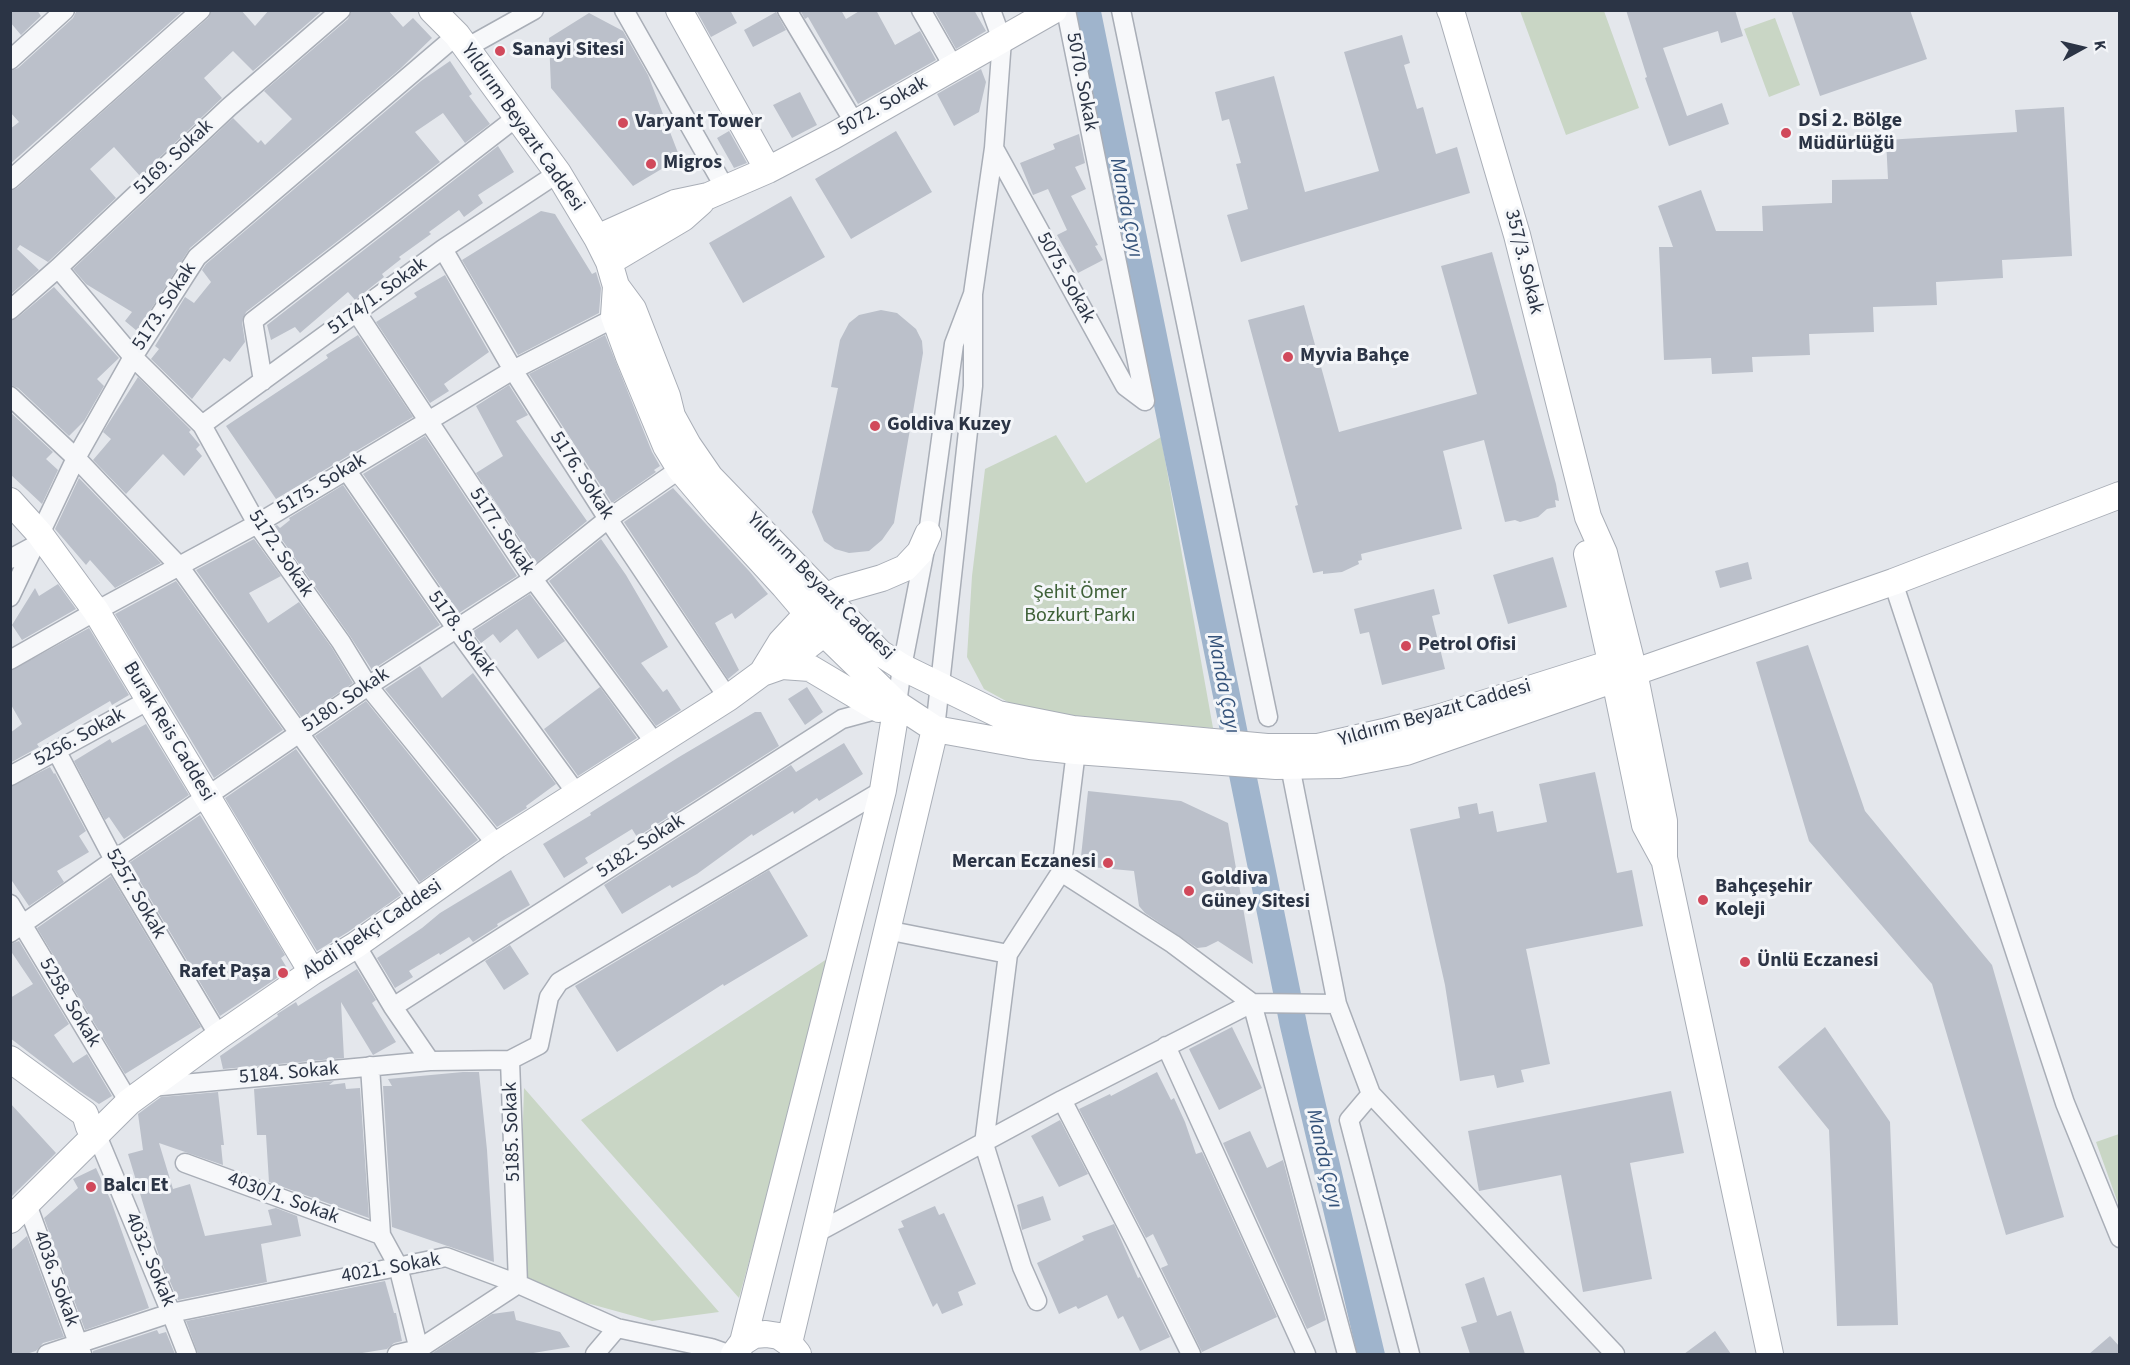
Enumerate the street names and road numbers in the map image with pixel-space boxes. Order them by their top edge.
street label: 5070. Sokak [1060,31,1102,133]
street label: Yıldırım Beyazıt Caddesi [455,40,589,216]
street label: 5072. Sokak [834,72,932,142]
street label: 5169. Sokak [129,115,219,201]
street label: 357/3. Sokak [1498,207,1548,317]
street label: 5075. Sokak [1030,228,1100,328]
street label: 5174/1. Sokak [324,253,432,341]
street label: 5173. Sokak [128,259,202,355]
street label: 5176. Sokak [544,428,618,524]
street label: 5175. Sokak [273,449,371,521]
street label: 5177. Sokak [463,484,539,580]
street label: 5172. Sokak [242,506,318,602]
street label: Yıldırım Beyazıt Caddesi [741,508,899,666]
street label: 5178. Sokak [422,587,500,681]
street label: Burak Reis Caddesi [117,658,219,806]
street label: 5180. Sokak [298,663,394,739]
street label: Yıldırım Beyazıt Caddesi [1336,675,1534,753]
street label: 5256. Sokak [30,703,130,773]
street label: 5182. Sokak [593,810,689,884]
street label: 5257. Sokak [100,845,170,943]
street label: Abdi İpekçi Caddesi [299,875,447,985]
street label: 5258. Sokak [33,954,105,1052]
street label: 5184. Sokak [238,1058,340,1090]
street label: 5185. Sokak [499,1082,527,1182]
street label: 4030/1. Sokak [224,1168,342,1230]
street label: 4032. Sokak [118,1209,180,1311]
street label: 4036. Sokak [27,1228,83,1330]
street label: 4021. Sokak [340,1249,442,1289]

